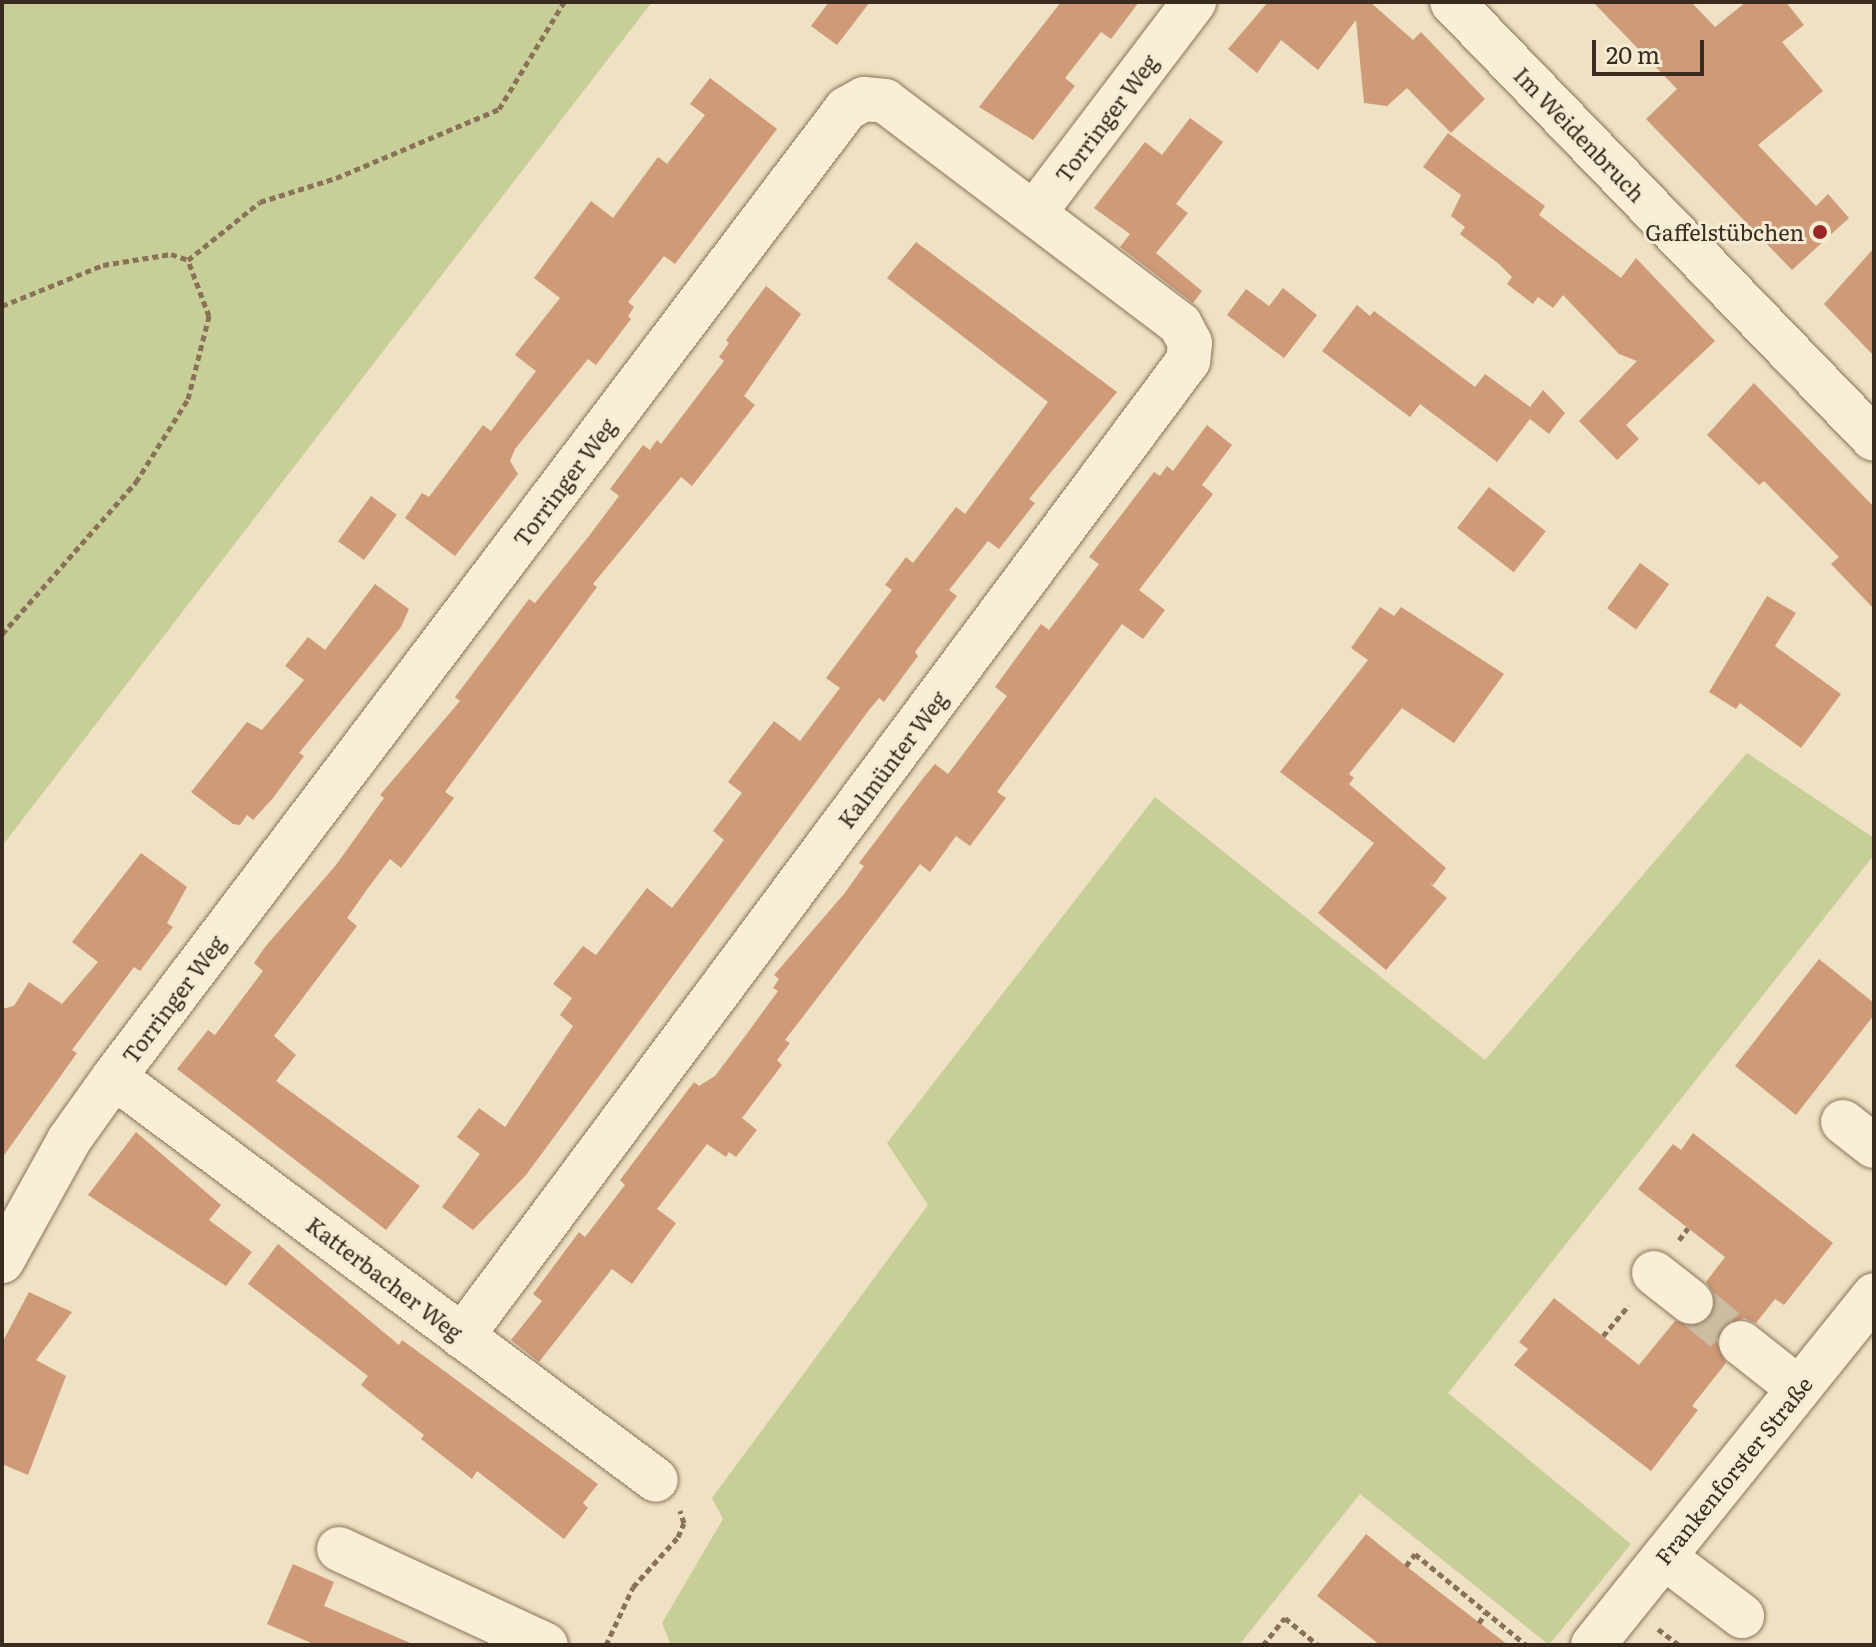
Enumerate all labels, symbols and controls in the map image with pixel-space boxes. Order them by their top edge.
scale bar [1596,24,1708,74]
text: 20 m [1606,36,1660,71]
street label: Torringer Weg [1049,49,1163,187]
street label: Im Weidenbruch [1509,61,1651,207]
place label: Gaffelstübchen [1645,219,1804,245]
marker: Gaffelstübchen [1811,223,1829,241]
street label: Torringer Weg [507,413,621,551]
street label: Kalmünter Weg [832,685,952,833]
street label: Torringer Weg [116,930,230,1068]
street label: Katterbacher Weg [302,1211,468,1345]
street label: Frankenforster Straße [1649,1371,1817,1569]

